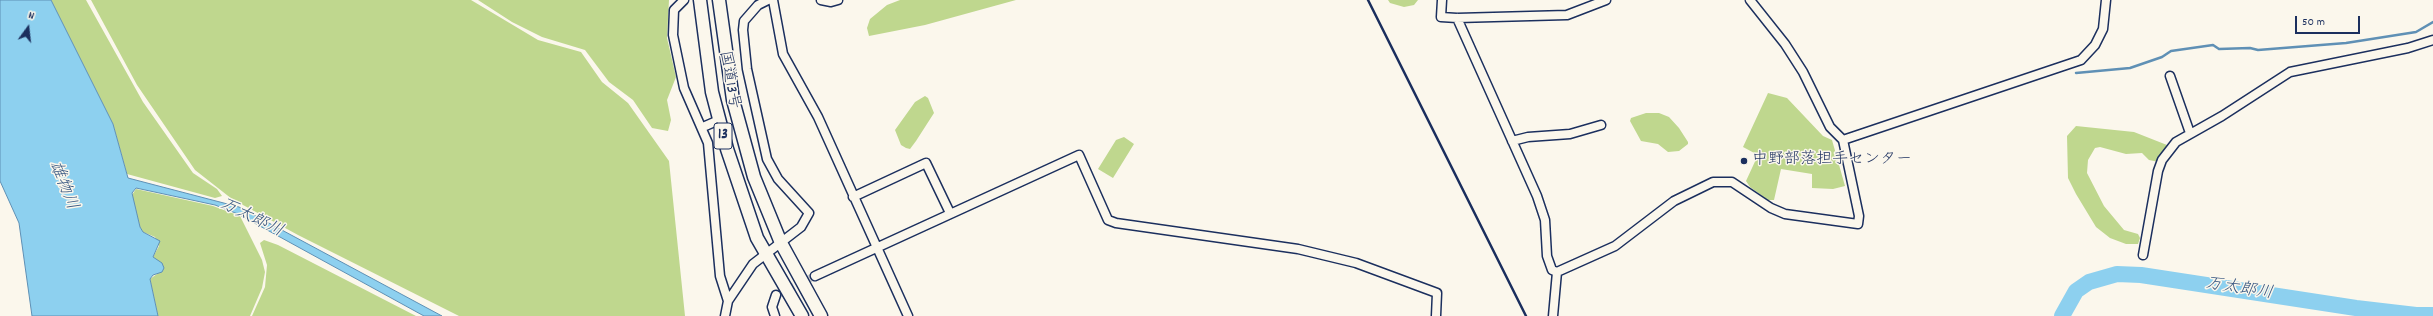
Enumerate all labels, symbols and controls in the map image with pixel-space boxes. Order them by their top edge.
north arrow [8,8,48,48]
text: N [26,8,36,25]
scale bar [2297,8,2362,34]
text: 50 m [2302,14,2325,31]
street label: 国道13号 [713,49,743,111]
road number: 13 [714,123,732,149]
place label: 中野部落担手センター [1752,151,1912,171]
marker: 中野部落担手センター [1739,156,1749,166]
water label: 雄物川 [43,159,81,213]
water label: 万太郎川 [216,195,286,243]
water label: 万太郎川 [2204,275,2274,305]

